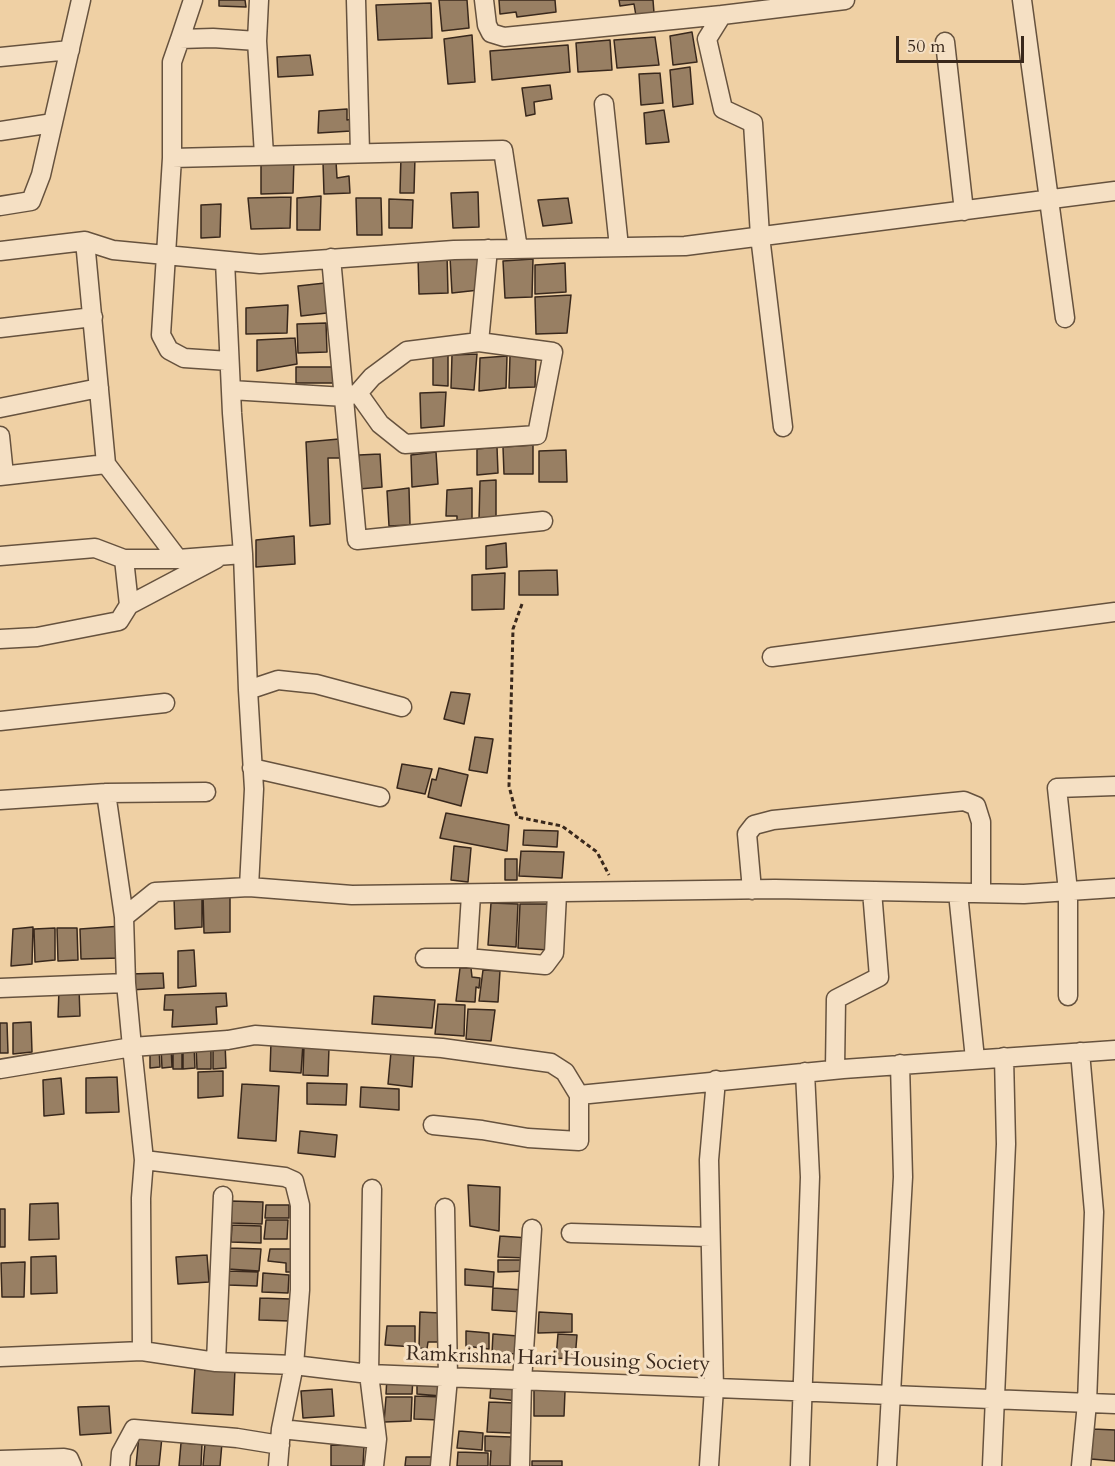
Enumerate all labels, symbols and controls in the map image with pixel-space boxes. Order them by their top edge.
scale bar [899,24,1026,62]
text: 50 m [907,34,946,59]
street label: Ramkrishna Hari Housing Society [405,1342,711,1378]

